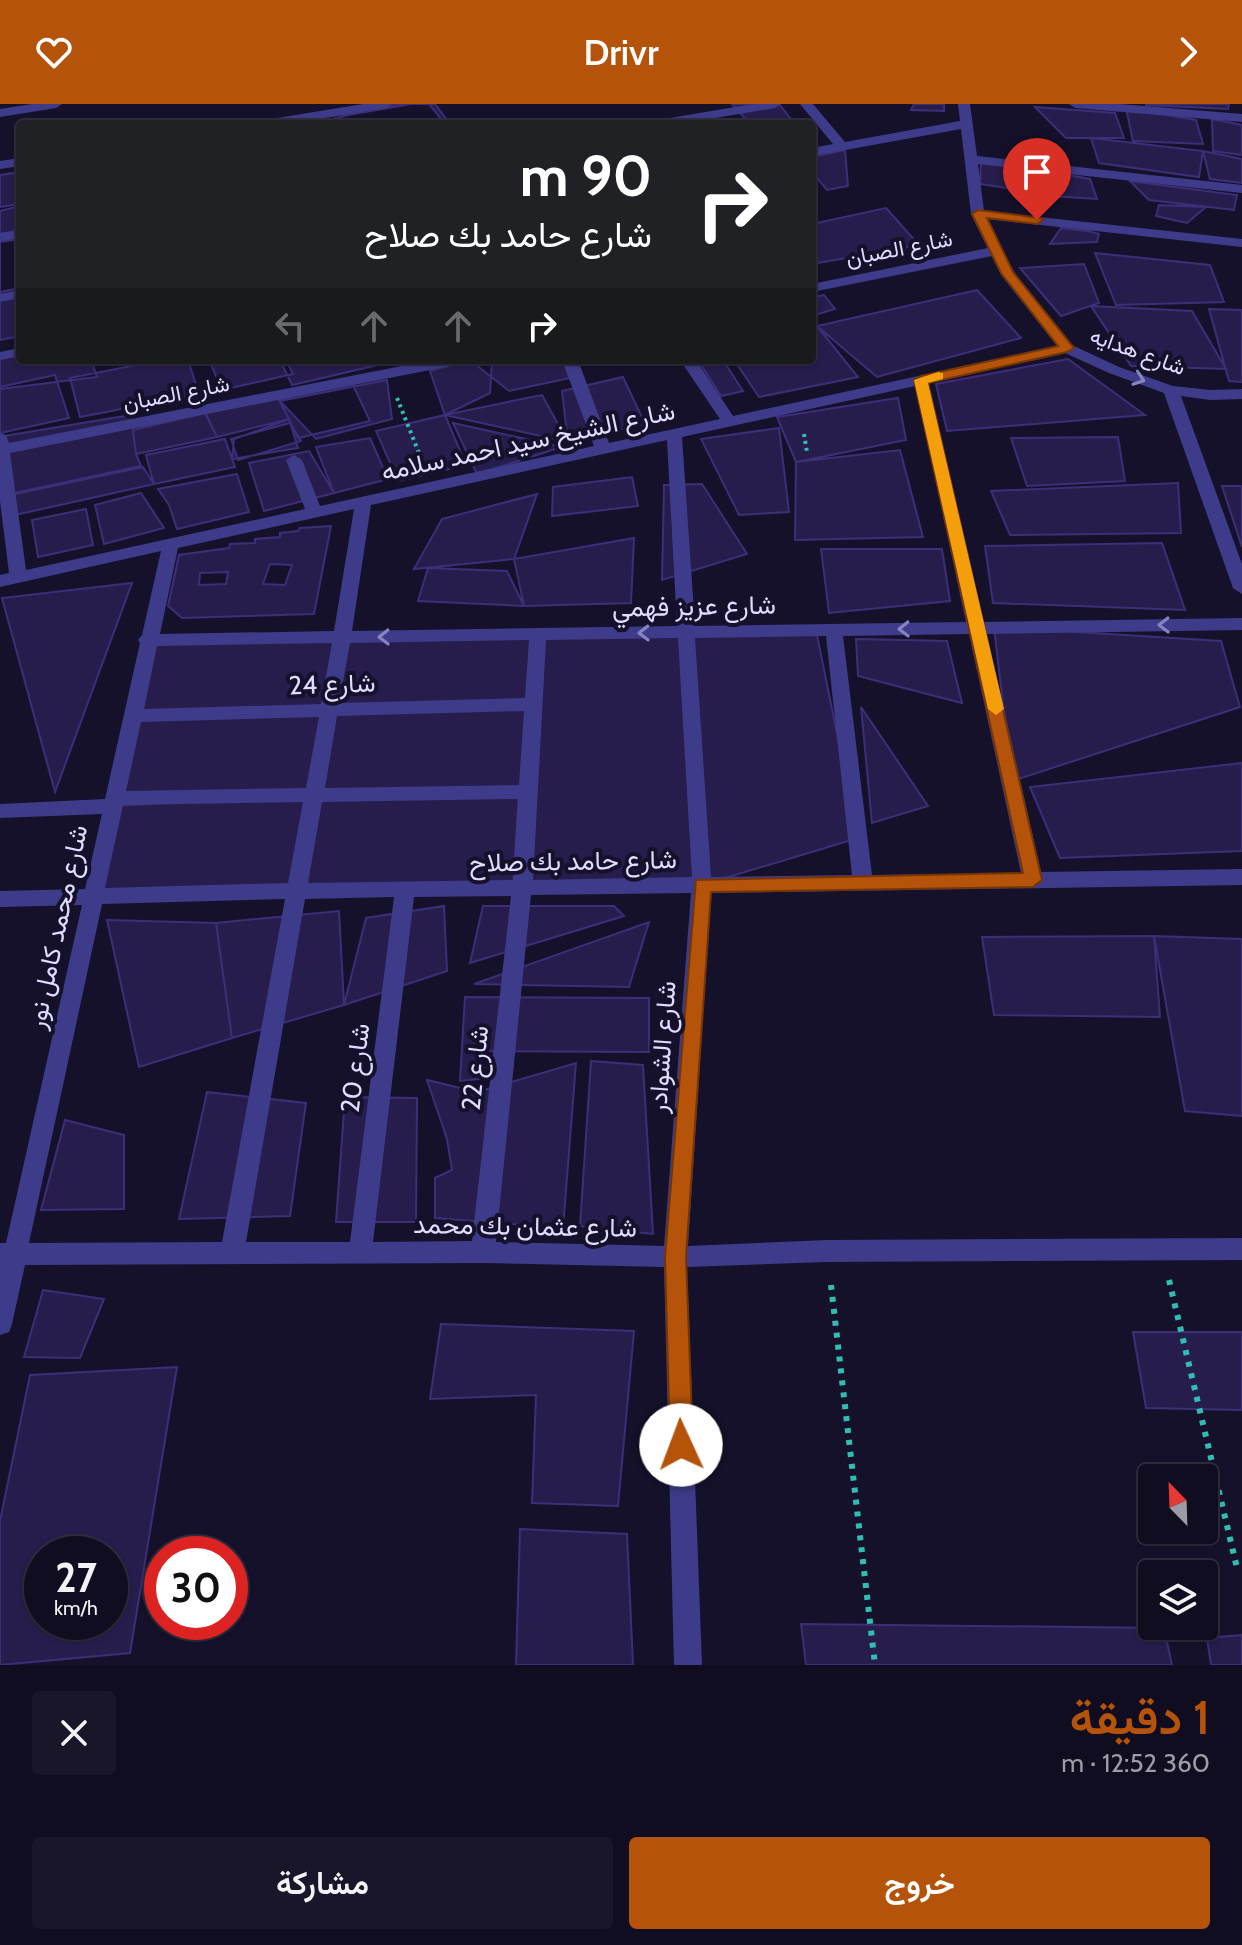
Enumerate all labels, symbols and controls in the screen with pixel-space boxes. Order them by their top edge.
icon: heart [32,30,76,74]
text: Drivr [583,30,659,74]
icon: forward [1166,30,1210,74]
pin [1003,138,1071,220]
text: 90 m [520,142,652,210]
icon: arrive [1015,150,1059,194]
icon: right [680,152,784,256]
text: شارع حامد بك صلاح [364,212,652,256]
street label: شارع الصبان [844,225,955,273]
icon: left [268,304,312,348]
icon: ahead [352,304,396,348]
icon: ahead [436,304,480,348]
icon: right [520,304,564,348]
street label: شارع هدايه [1086,322,1189,382]
one-way arrow [1131,369,1145,385]
street label: شارع الصبان [121,370,232,418]
street label: شارع الشيخ سيد احمد سلامه [378,394,678,490]
street label: شارع عزيز فهمي [612,589,776,628]
one-way arrow [1157,616,1170,634]
one-way arrow [897,620,910,638]
one-way arrow [637,624,650,642]
one-way arrow [377,628,390,646]
street label: شارع 24 [288,666,376,704]
street label: شارع محمد كامل نور [20,822,96,1033]
street label: شارع حامد بك صلاح [469,843,677,881]
street label: شارع الشوادر [641,980,685,1115]
street label: شارع 20 [334,1021,378,1115]
street label: شارع 22 [455,1024,497,1112]
street label: شارع عثمان بك محمد [413,1208,637,1246]
position arrow [639,1403,723,1487]
north arrow [1138,1464,1218,1544]
map controls [1138,1464,1218,1640]
speed limit sign: 30 [144,1536,248,1640]
text: 27 [55,1553,97,1602]
button: layers [1138,1560,1218,1640]
text: km/h [54,1596,98,1620]
text: 1 دقيقة [1070,1688,1210,1746]
button: close [32,1691,116,1775]
text: 360 m · 12:52 [1061,1747,1210,1779]
button: مشاركة [32,1837,613,1929]
button: خروج [629,1837,1210,1929]

